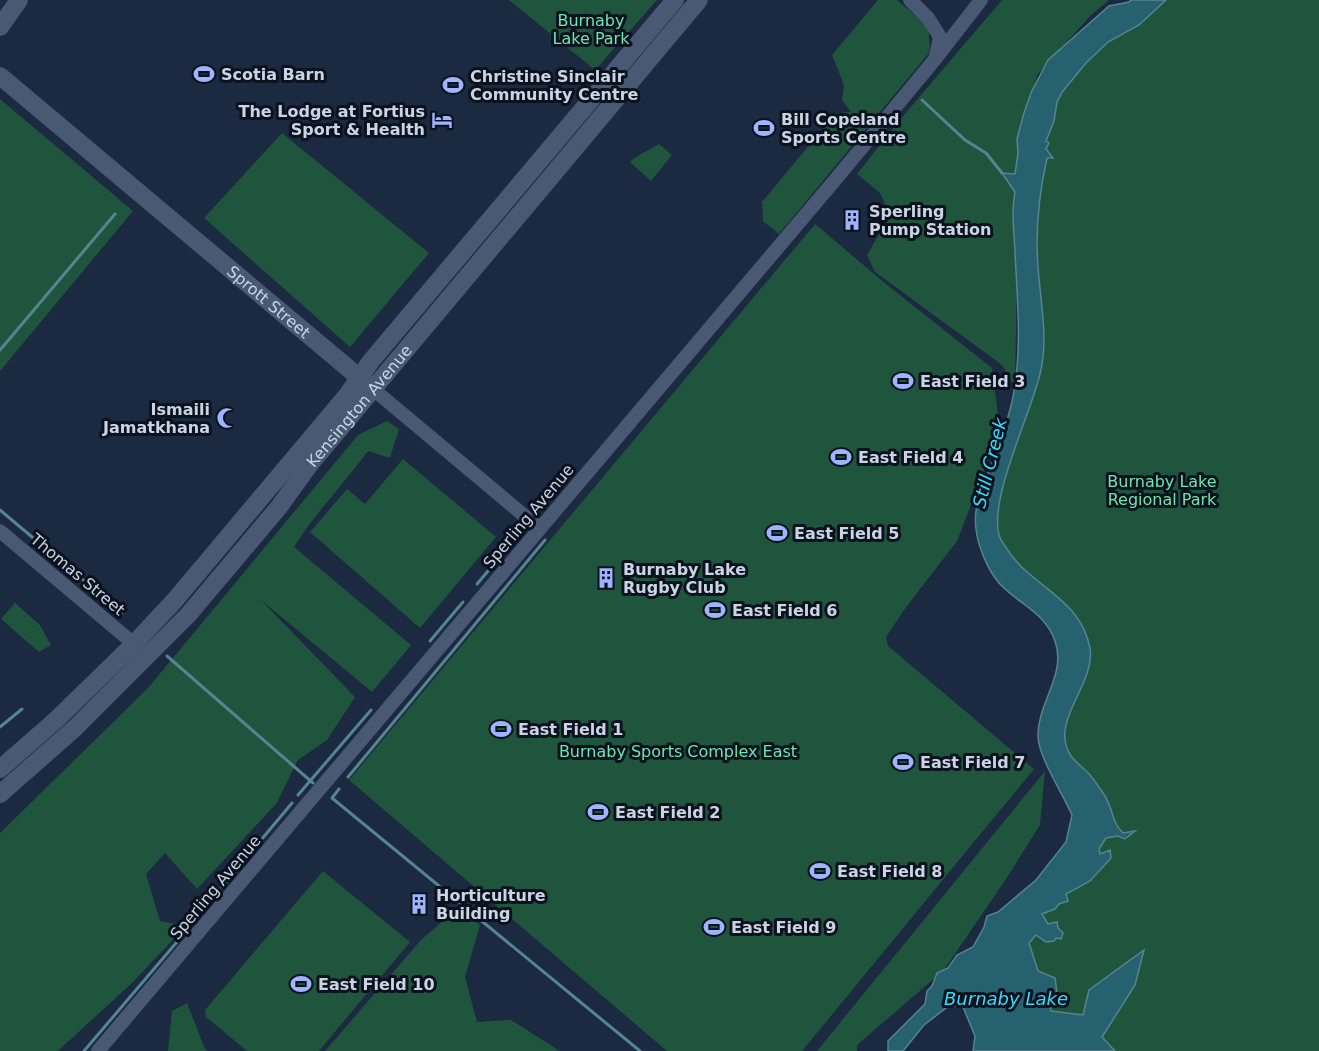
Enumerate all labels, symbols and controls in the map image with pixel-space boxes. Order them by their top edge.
park label: Burnaby Lake Park [553,11,630,48]
sports icon: Scotia Barn [192,62,216,86]
place label: Scotia Barn [221,65,325,84]
place label: Christine Sinclair Community Centre [470,67,639,104]
sports icon: Christine Sinclair Community Centre [441,73,465,97]
place label: The Lodge at Fortius Sport & Health [239,102,425,139]
hotel icon: The Lodge at Fortius Sport & Health [430,108,454,132]
place label: Bill Copeland Sports Centre [781,110,906,147]
sports icon: Bill Copeland Sports Centre [752,116,776,140]
place label: Sperling Pump Station [869,202,991,239]
building icon: Sperling Pump Station [840,208,864,232]
street label: Sprott Street [223,262,314,342]
street label: Kensington Avenue [303,341,416,471]
sports icon: East Field 3 [891,369,915,393]
place label: East Field 3 [920,372,1025,391]
place label: Ismaili Jamatkhana [102,400,210,437]
mosque icon: Ismaili Jamatkhana [215,406,239,430]
water label: Still Creek [968,414,1011,510]
sports icon: East Field 4 [829,445,853,469]
place label: East Field 4 [858,448,963,467]
street label: Sperling Avenue [479,460,578,572]
park label: Burnaby Lake Regional Park [1107,472,1217,509]
sports icon: East Field 5 [765,521,789,545]
place label: East Field 5 [794,524,899,543]
street label: Thomas Street [26,529,129,619]
place label: Burnaby Lake Rugby Club [623,560,746,597]
building icon: Burnaby Lake Rugby Club [594,566,618,590]
sports icon: East Field 6 [703,598,727,622]
place label: East Field 6 [732,601,837,620]
sports icon: East Field 1 [489,717,513,741]
place label: East Field 1 [518,720,623,739]
park label: Burnaby Sports Complex East [559,742,797,761]
sports icon: East Field 7 [891,750,915,774]
place label: East Field 7 [920,753,1025,772]
sports icon: East Field 2 [586,800,610,824]
place label: East Field 2 [615,803,720,822]
street label: Sperling Avenue [166,831,265,943]
sports icon: East Field 8 [808,859,832,883]
place label: East Field 8 [837,862,942,881]
place label: Horticulture Building [436,886,546,923]
building icon: Horticulture Building [407,892,431,916]
sports icon: East Field 9 [702,915,726,939]
place label: East Field 9 [731,918,836,937]
sports icon: East Field 10 [289,972,313,996]
place label: East Field 10 [318,975,435,994]
water label: Burnaby Lake [944,988,1068,1009]

